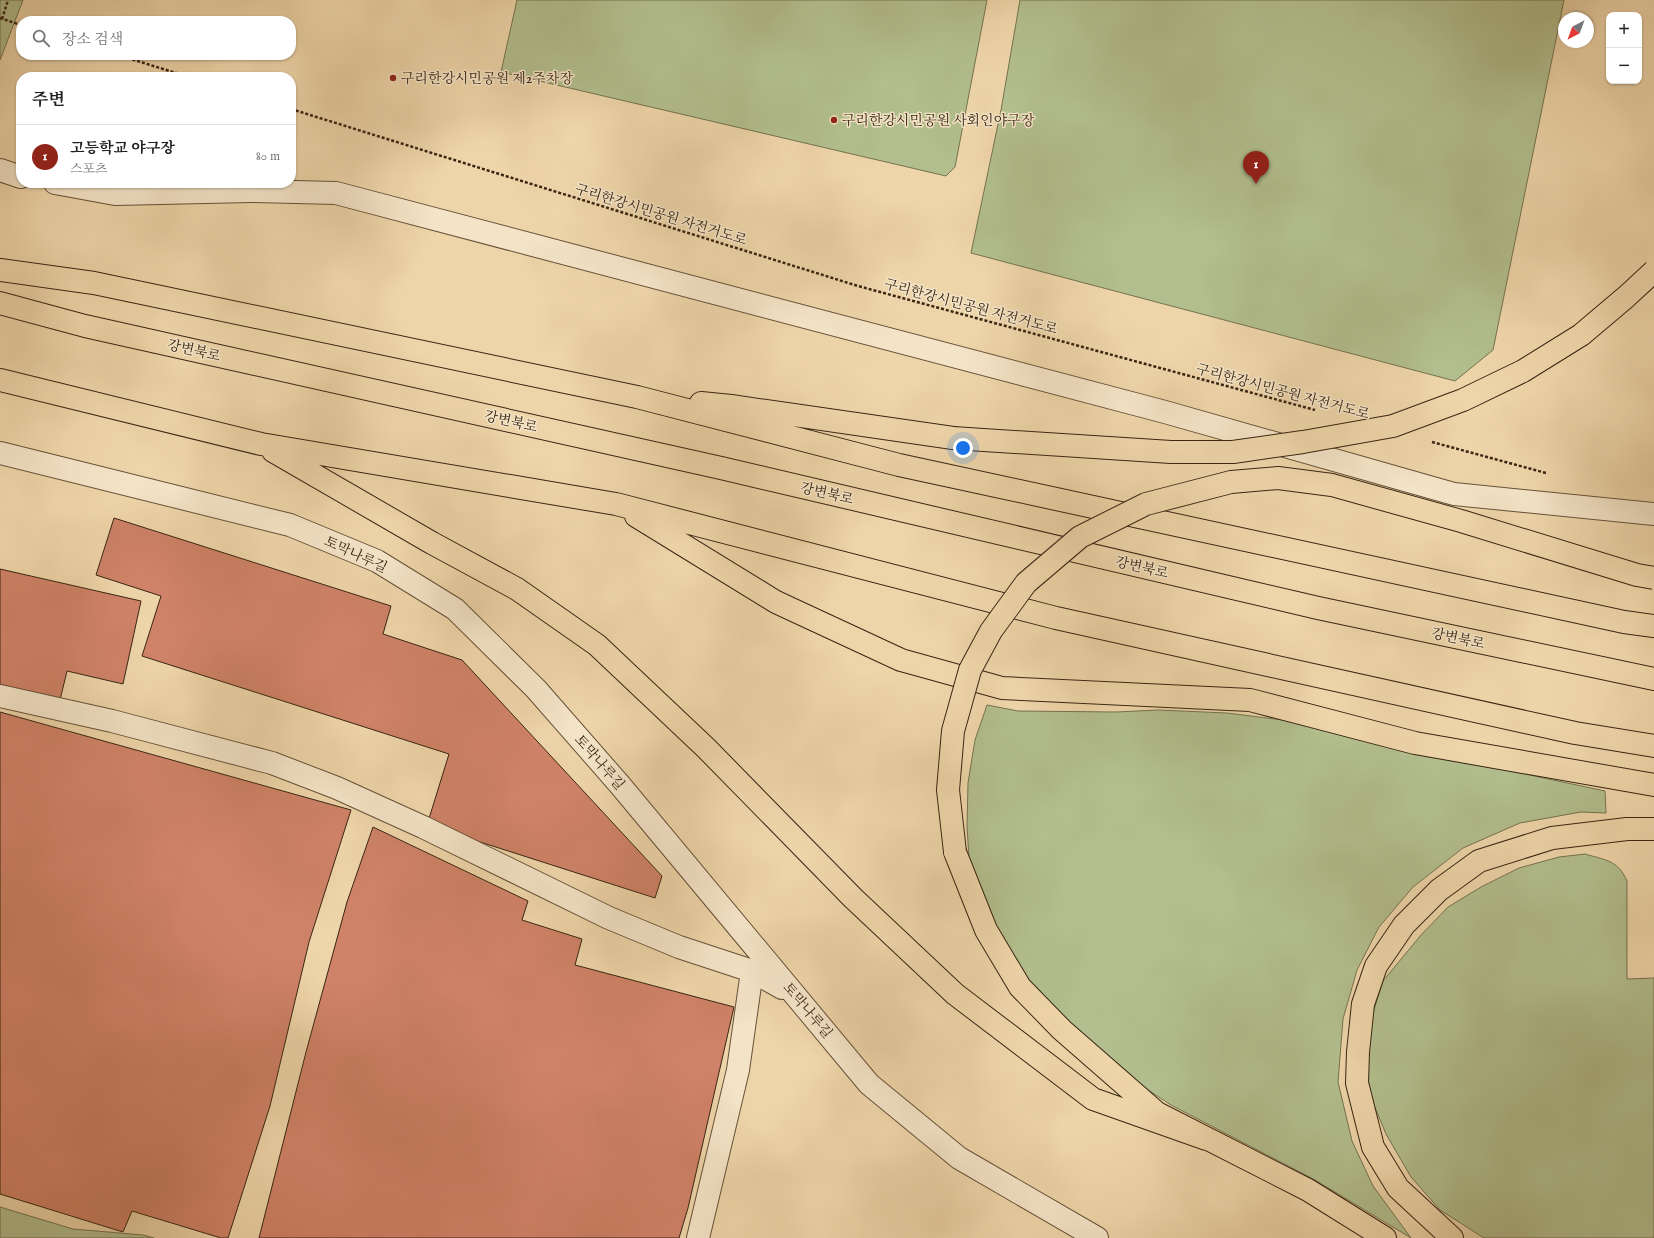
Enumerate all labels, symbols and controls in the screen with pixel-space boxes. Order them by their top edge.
north arrow [1558,12,1594,48]
map controls [1606,12,1642,84]
button: + [1606,12,1642,48]
search box [16,16,296,60]
icon: search [30,27,52,49]
text: 장소 검색 [62,30,123,49]
button: − [1606,48,1642,84]
place label: 구리한강시민공원 제2주차장 [401,70,573,88]
marker: 구리한강시민공원 제2주차장 [388,73,398,83]
text: 주변 [32,90,65,111]
place label: 구리한강시민공원 사회인야구장 [842,112,1035,130]
marker: 구리한강시민공원 사회인야구장 [829,115,839,125]
text: 고등학교 야구장 [70,139,175,158]
text: 1 [43,148,47,165]
text: 80 m [256,148,280,165]
pin: 1 [1243,151,1269,184]
text: 스포츠 [70,161,108,178]
street label: 구리한강시민공원 자전거도로 [573,180,749,250]
street label: 구리한강시민공원 자전거도로 [882,275,1060,339]
street label: 강변북로 [165,336,223,366]
street label: 구리한강시민공원 자전거도로 [1194,360,1372,424]
street label: 강변북로 [482,407,540,437]
your location [953,438,973,458]
street label: 강변북로 [798,479,856,509]
street label: 토막나루길 [321,532,390,577]
street label: 강변북로 [1113,553,1171,583]
street label: 강변북로 [1429,625,1487,654]
street label: 토막나루길 [570,731,628,794]
street label: 토막나루길 [779,979,836,1042]

